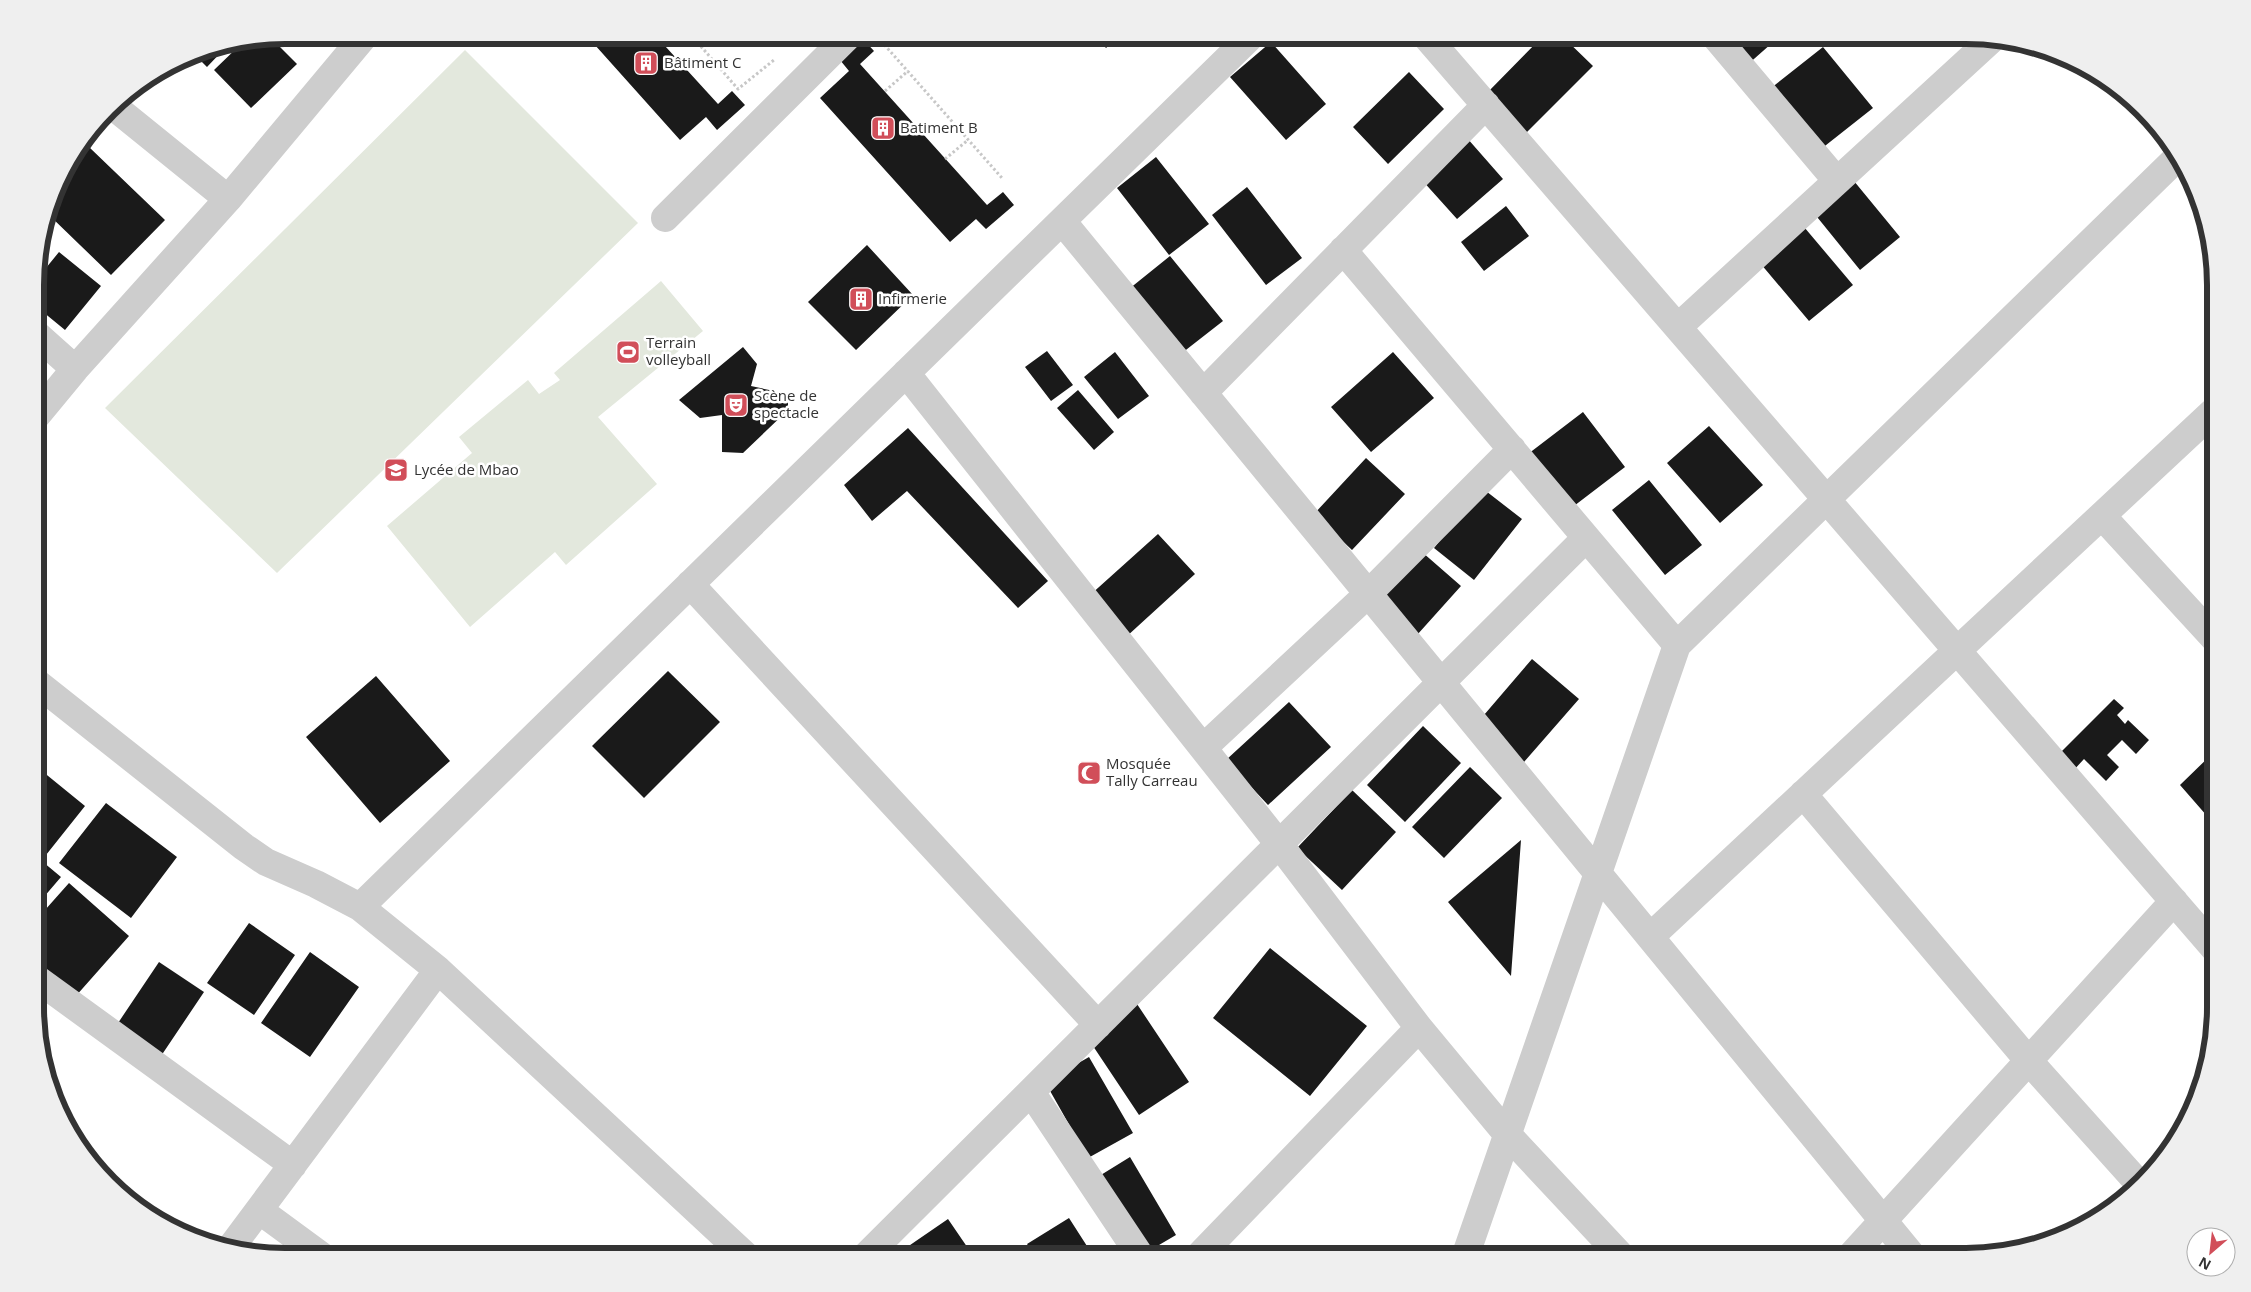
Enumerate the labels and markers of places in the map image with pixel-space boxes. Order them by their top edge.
building icon: Bâtiment C [633,50,659,76]
place label: Bâtiment C [664,52,741,72]
building icon: Batiment B [870,115,896,141]
place label: Batiment B [900,117,978,137]
building icon: Infirmerie [848,286,874,312]
place label: Infirmerie [878,288,947,308]
place label: Terrain volleyball [646,332,711,369]
sports icon: Terrain volleyball [615,339,641,365]
place label: Scène de spectacle [754,385,819,422]
theatre icon: Scène de spectacle [723,392,749,418]
school or university icon: Lycée de Mbao [383,457,409,483]
place label: Lycée de Mbao [414,459,519,479]
place label: Mosquée Tally Carreau [1106,753,1198,790]
mosque icon: Mosquée Tally Carreau [1076,760,1102,786]

